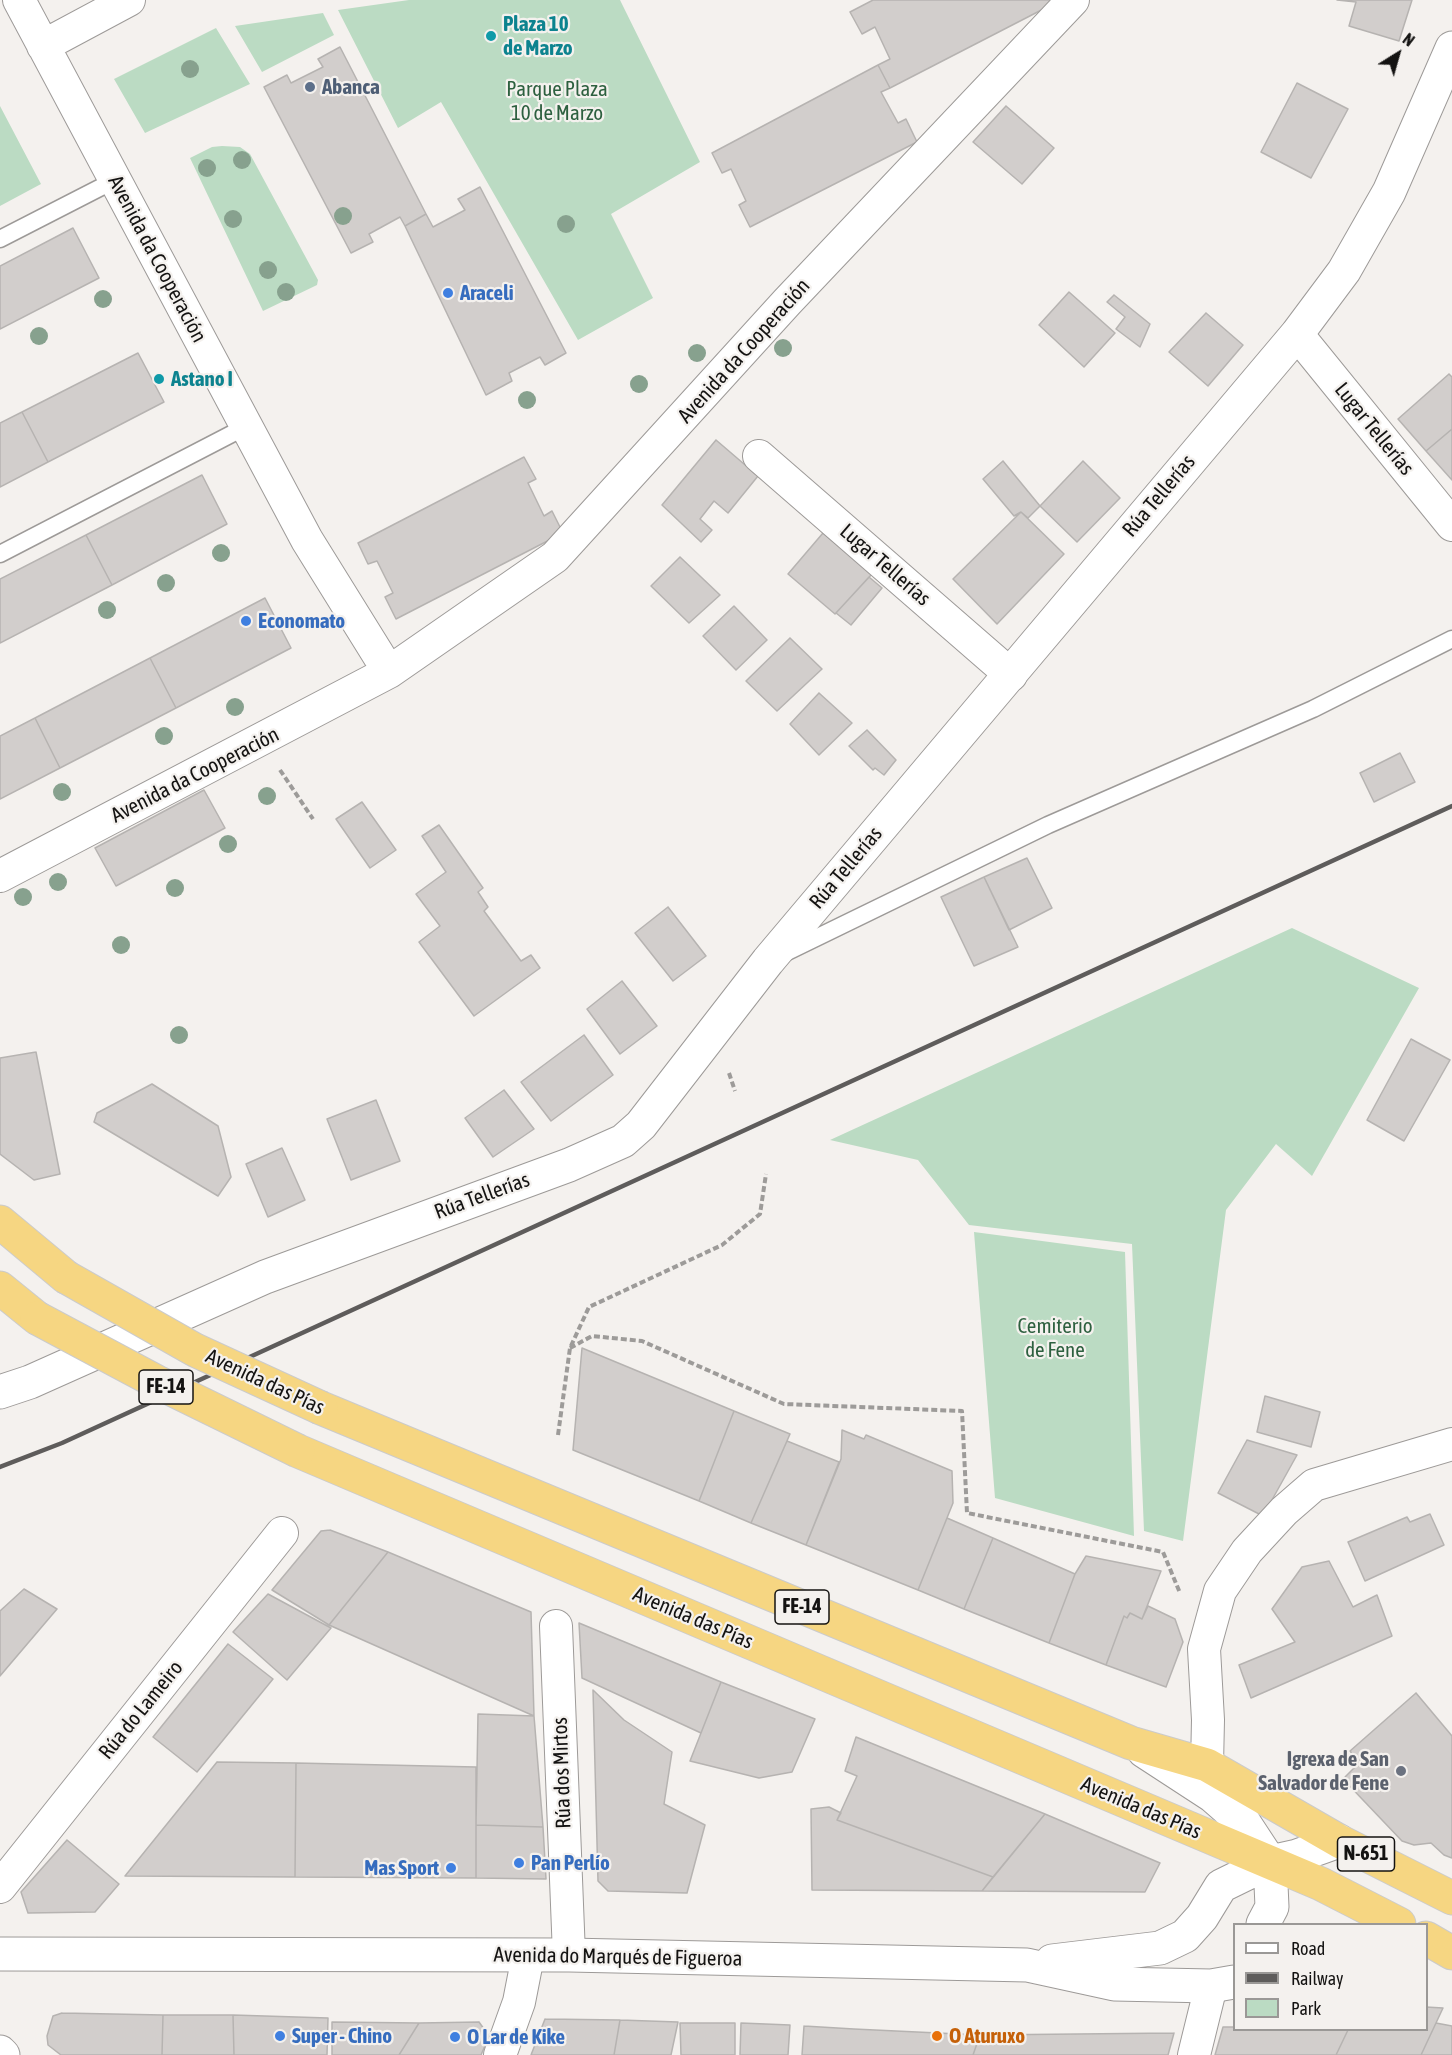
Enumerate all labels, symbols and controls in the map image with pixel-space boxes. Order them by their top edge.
place label: Plaza 10 de Marzo [503,11,573,61]
north arrow [1368,24,1428,84]
marker: Plaza 10 de Marzo [484,29,498,43]
text: N [1400,30,1418,50]
place label: Abanca [322,74,380,100]
park label: Parque Plaza 10 de Marzo [506,76,608,126]
marker: Abanca [303,80,317,94]
street label: Avenida da Cooperación [102,171,212,347]
street label: Avenida da Cooperación [673,274,815,428]
place label: Araceli [460,280,514,306]
marker: Araceli [441,286,455,300]
place label: Astano I [171,366,233,392]
marker: Astano I [152,372,166,386]
street label: Lugar Tellerías [1329,378,1419,480]
street label: Rúa Tellerías [1117,450,1201,542]
street label: Lugar Tellerías [835,519,935,611]
place label: Economato [258,608,345,634]
marker: Economato [239,614,253,628]
street label: Avenida da Cooperación [107,722,283,828]
street label: Rúa Tellerías [804,822,888,914]
street label: Rúa Tellerías [431,1167,533,1225]
park label: Cemiterio de Fene [1017,1313,1093,1363]
street label: Avenida das Pías [202,1344,328,1420]
road number: FE-14 [139,1370,193,1404]
street label: Avenida das Pías [629,1581,757,1655]
road number: FE-14 [775,1590,829,1624]
street label: Rúa do Lameiro [94,1656,188,1764]
street label: Rúa dos Mirtos [547,1717,577,1829]
place label: Igrexa de San Salvador de Fene [1258,1746,1389,1796]
marker: Igrexa de San Salvador de Fene [1394,1764,1408,1778]
street label: Avenida das Pías [1077,1771,1205,1845]
road number: N-651 [1338,1837,1394,1871]
place label: Pan Perlío [531,1850,610,1876]
place label: Mas Sport [364,1855,439,1881]
marker: Pan Perlío [512,1856,526,1870]
marker: Mas Sport [444,1861,458,1875]
legend [1233,1923,1428,2031]
text: Road [1291,1938,1325,1959]
street label: Avenida do Marqués de Figueroa [493,1942,743,1972]
text: Railway [1291,1968,1343,1989]
text: Park [1291,1998,1321,2019]
place label: Super - Chino [292,2023,392,2049]
place label: O Aturuxo [949,2023,1025,2049]
place label: O Lar de Kike [467,2024,565,2050]
marker: Super - Chino [273,2029,287,2043]
marker: O Aturuxo [930,2029,944,2043]
marker: O Lar de Kike [448,2030,462,2044]

